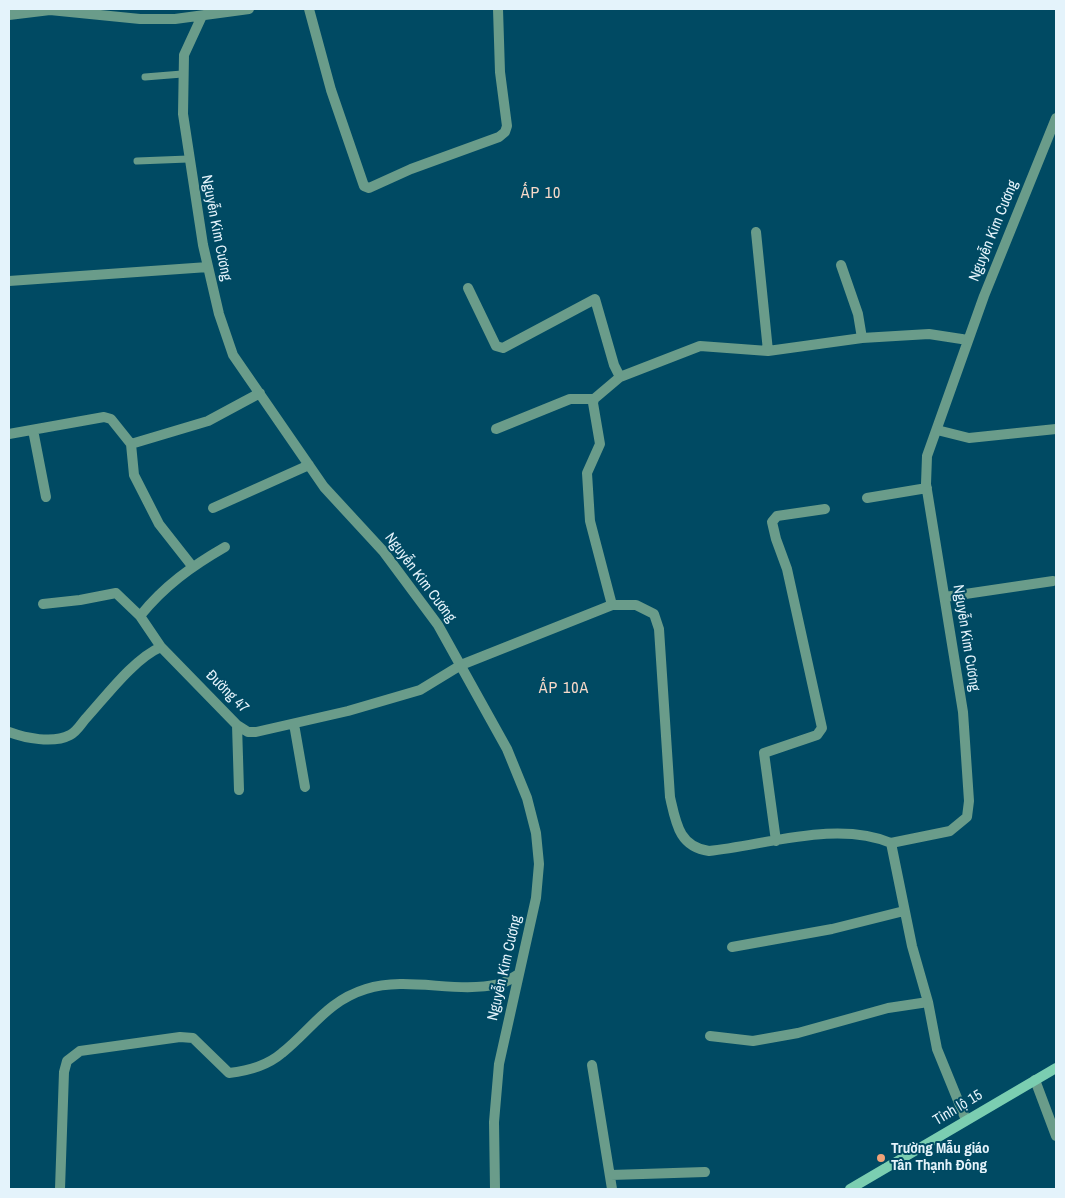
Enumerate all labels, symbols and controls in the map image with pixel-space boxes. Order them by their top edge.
street label: Nguyễn Kim Cương [197,174,235,282]
street label: Nguyễn Kim Cương [966,178,1022,284]
district label: ẤP 10 [520,184,562,204]
street label: Nguyễn Kim Cương [381,530,459,626]
street label: Nguyễn Kim Cương [949,584,983,692]
street label: Đường 47 [202,667,252,717]
district label: ẤP 10A [538,679,590,699]
street label: Nguyễn Kim Cương [484,914,526,1022]
street label: Tỉnh lộ 15 [930,1086,986,1130]
place label: Trường Mẫu giáo Tân Thạnh Đông [891,1140,989,1175]
marker: Trường Mẫu giáo Tân Thạnh Đông [875,1152,887,1164]

